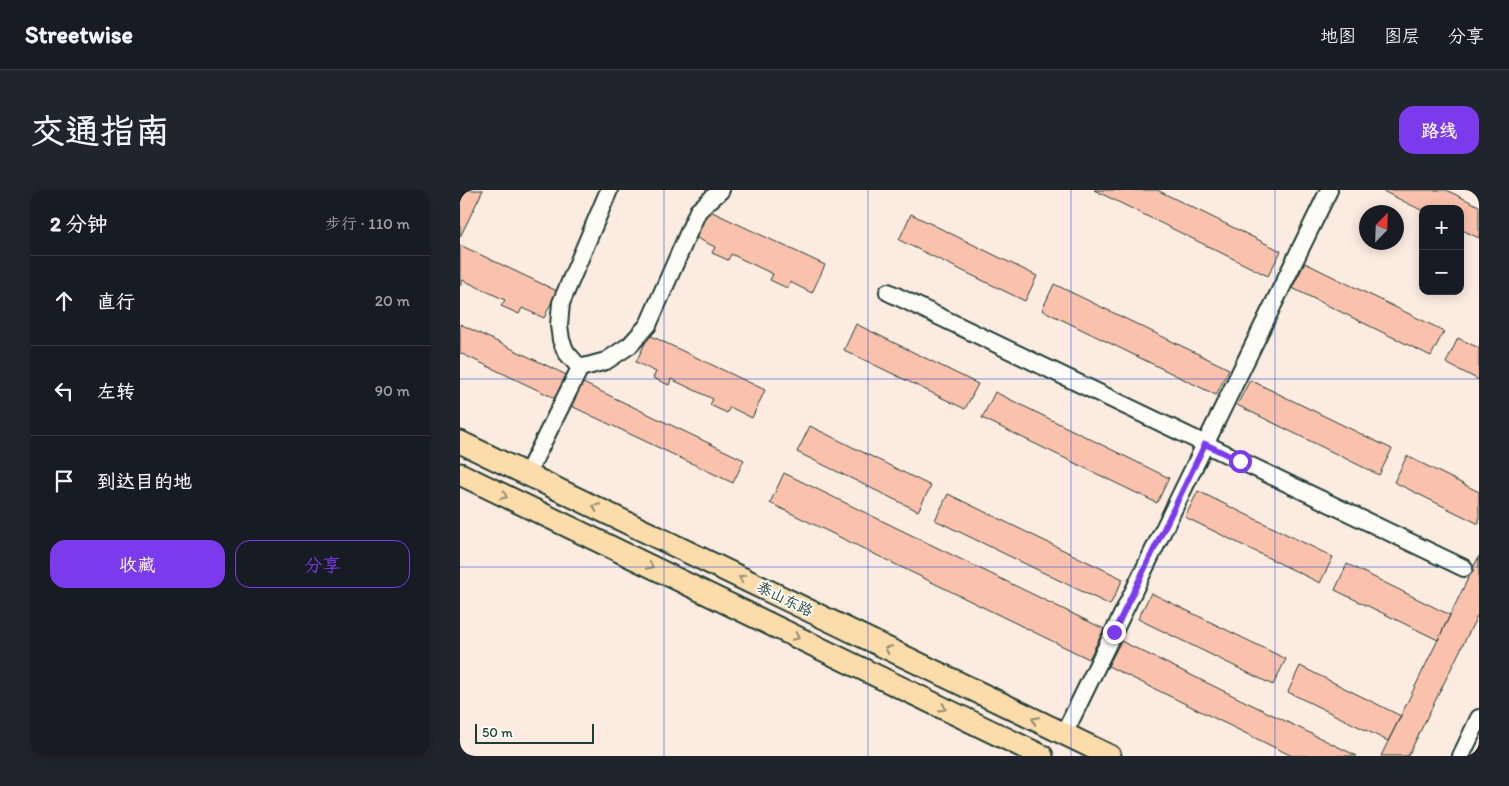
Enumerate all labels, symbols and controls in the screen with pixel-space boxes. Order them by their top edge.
text: Streetwise [25,20,133,49]
text: 地图 [1320,25,1356,47]
text: 图层 [1384,25,1420,47]
text: 分享 [1448,25,1484,47]
button: 路线 [1399,106,1479,154]
text: 交通指南 [30,110,170,152]
north arrow [1359,205,1404,250]
map controls [1419,205,1464,295]
button: + [1419,205,1464,250]
text: 2 分钟 [50,211,108,236]
text: 步行 · 110 m [325,214,410,233]
button: − [1419,250,1464,295]
icon: ahead [50,287,78,315]
text: 直行 [97,290,135,313]
text: 20 m [375,291,410,310]
icon: left [50,377,78,405]
text: 左转 [97,380,135,403]
text: 90 m [375,381,410,400]
route start [1229,450,1252,473]
icon: arrive [50,467,78,495]
text: 到达目的地 [97,470,192,493]
one-way arrow [499,489,508,500]
one-way arrow [592,503,601,513]
button: 收藏 [50,540,225,588]
button: 分享 [235,540,410,588]
one-way arrow [645,560,654,571]
one-way arrow [738,574,747,584]
street label: 泰山东路 [754,578,816,620]
route end [1103,621,1126,644]
one-way arrow [791,631,800,641]
one-way arrow [885,645,894,655]
one-way arrow [938,702,947,712]
one-way arrow [1031,715,1040,726]
scale bar [475,721,594,744]
text: 50 m [482,724,513,741]

